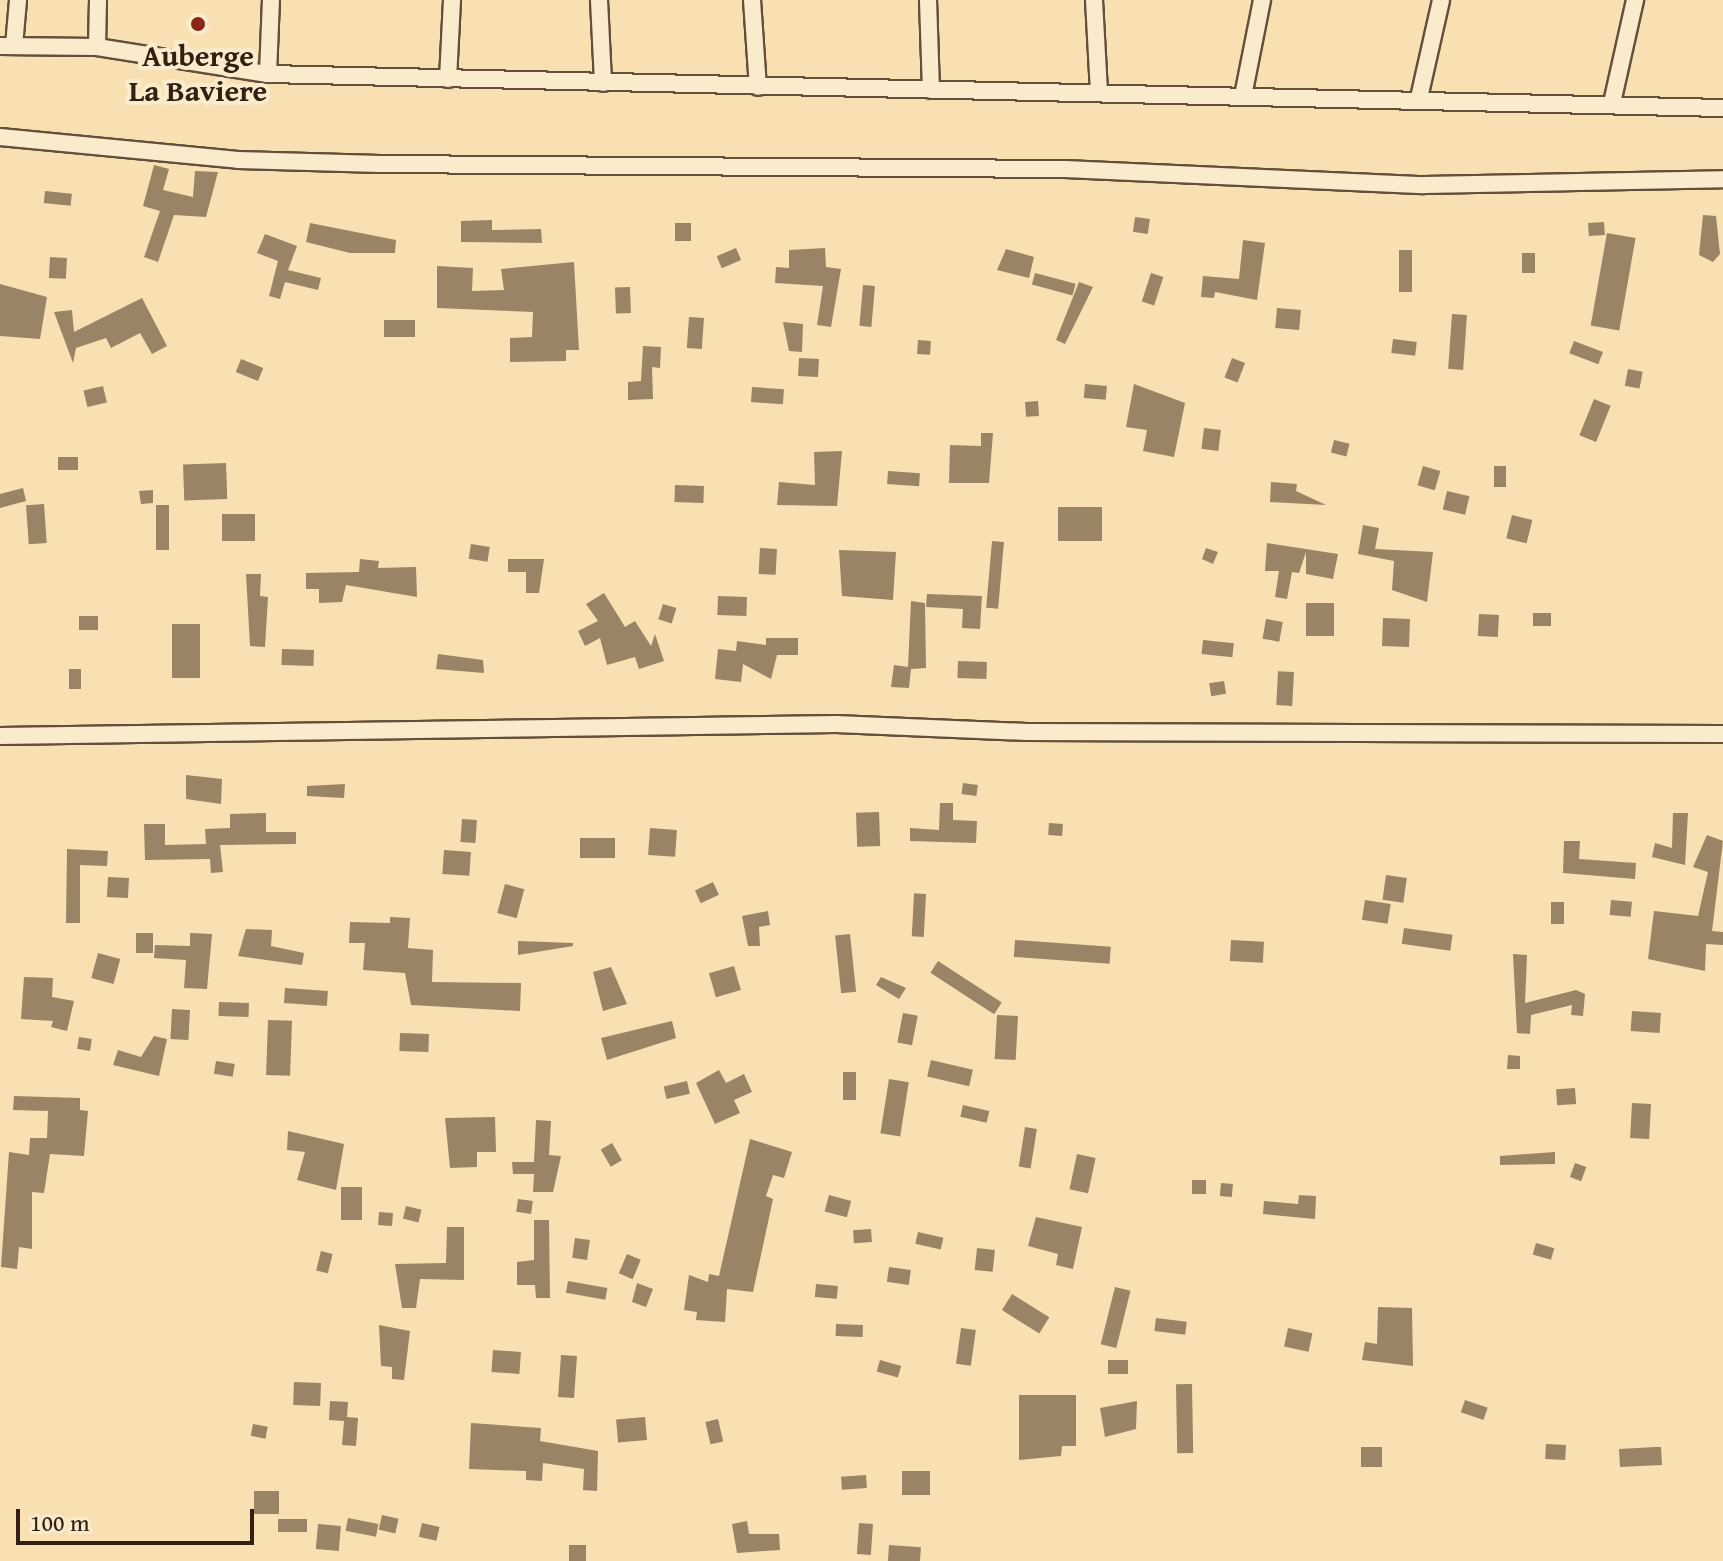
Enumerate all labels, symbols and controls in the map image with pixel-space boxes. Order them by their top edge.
marker: Auberge La Baviere [189,15,207,33]
place label: Auberge La Baviere [129,37,267,108]
scale bar [20,1493,258,1543]
text: 100 m [30,1505,90,1540]

